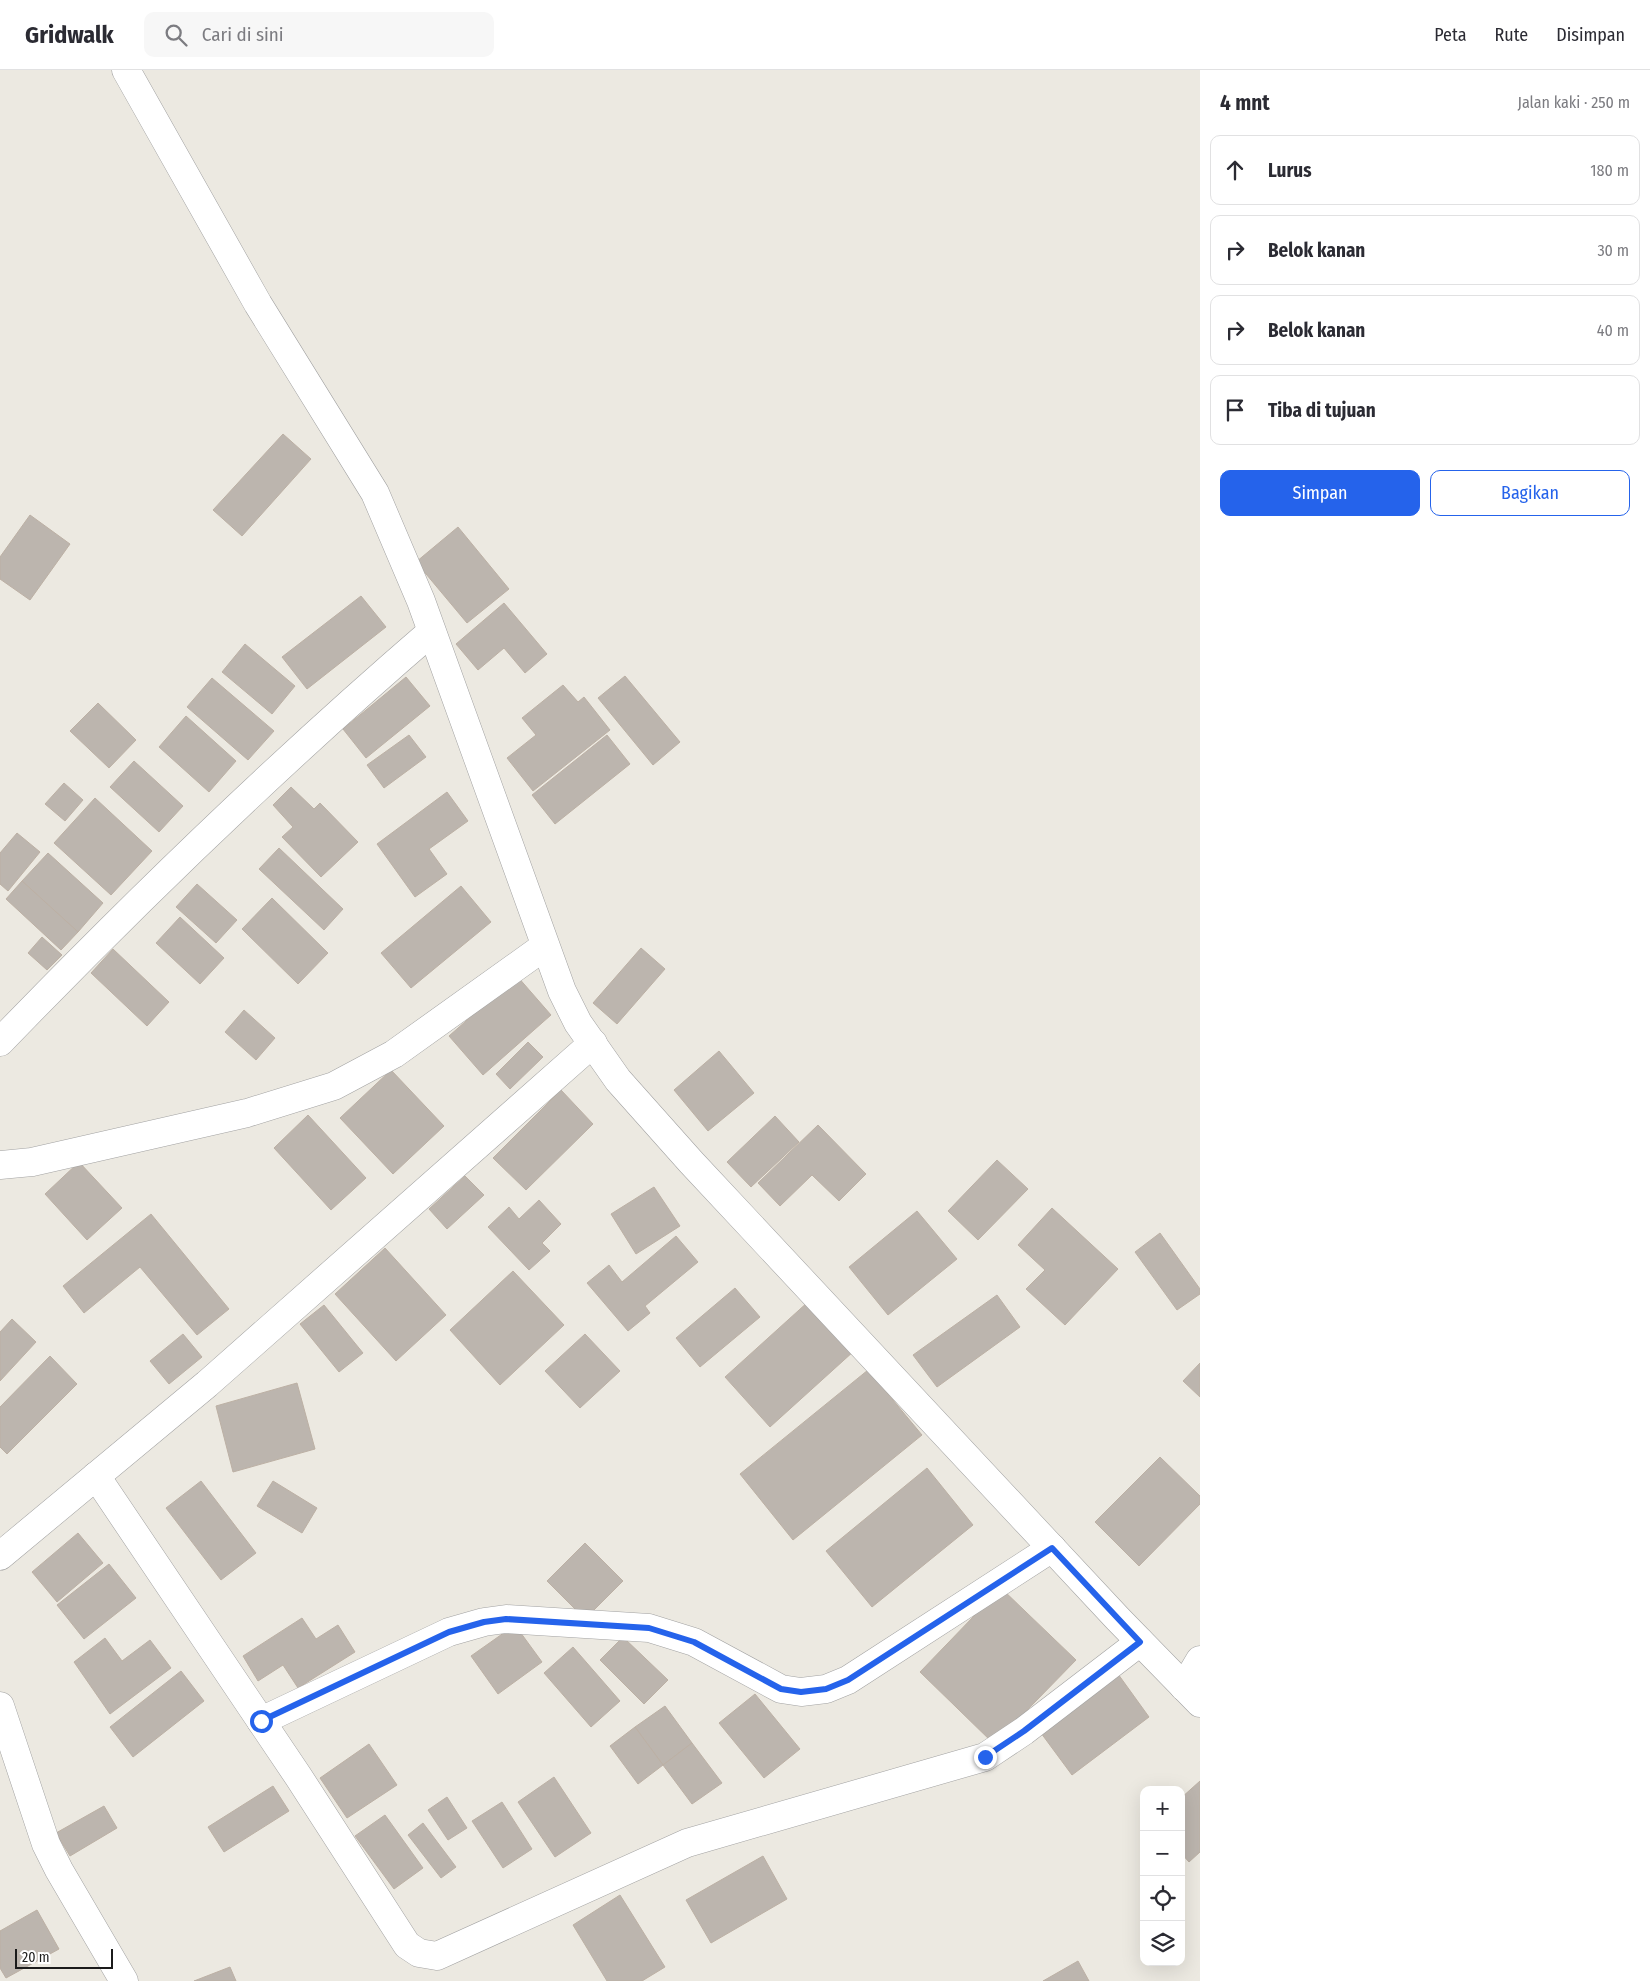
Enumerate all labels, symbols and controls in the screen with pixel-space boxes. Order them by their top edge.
search box [144,12,494,57]
text: Gridwalk [25,21,114,49]
icon: search [162,21,190,49]
text: Cari di sini [202,23,284,46]
text: Peta [1434,24,1466,46]
text: Rute [1494,24,1528,46]
text: Disimpan [1556,24,1625,46]
text: 4 mnt [1220,90,1270,116]
text: Jalan kaki · 250 m [1518,93,1630,112]
icon: ahead [1221,156,1249,184]
text: Lurus [1268,159,1312,182]
text: 180 m [1590,161,1629,180]
icon: right [1221,236,1249,264]
text: Belok kanan [1268,239,1365,262]
text: 30 m [1597,241,1629,260]
icon: right [1221,316,1249,344]
text: Belok kanan [1268,319,1365,342]
text: 40 m [1597,321,1629,340]
icon: arrive [1221,396,1249,424]
text: Tiba di tujuan [1268,399,1376,422]
button: Simpan [1220,470,1420,516]
button: Bagikan [1430,470,1630,516]
route start [250,1710,273,1733]
route end [974,1746,997,1769]
map controls [1140,1786,1185,1966]
button: + [1140,1786,1185,1831]
button: − [1140,1831,1185,1876]
button: locate [1140,1876,1185,1921]
button: layers [1140,1921,1185,1966]
scale bar [15,1946,112,1969]
text: 20 m [22,1949,50,1966]

